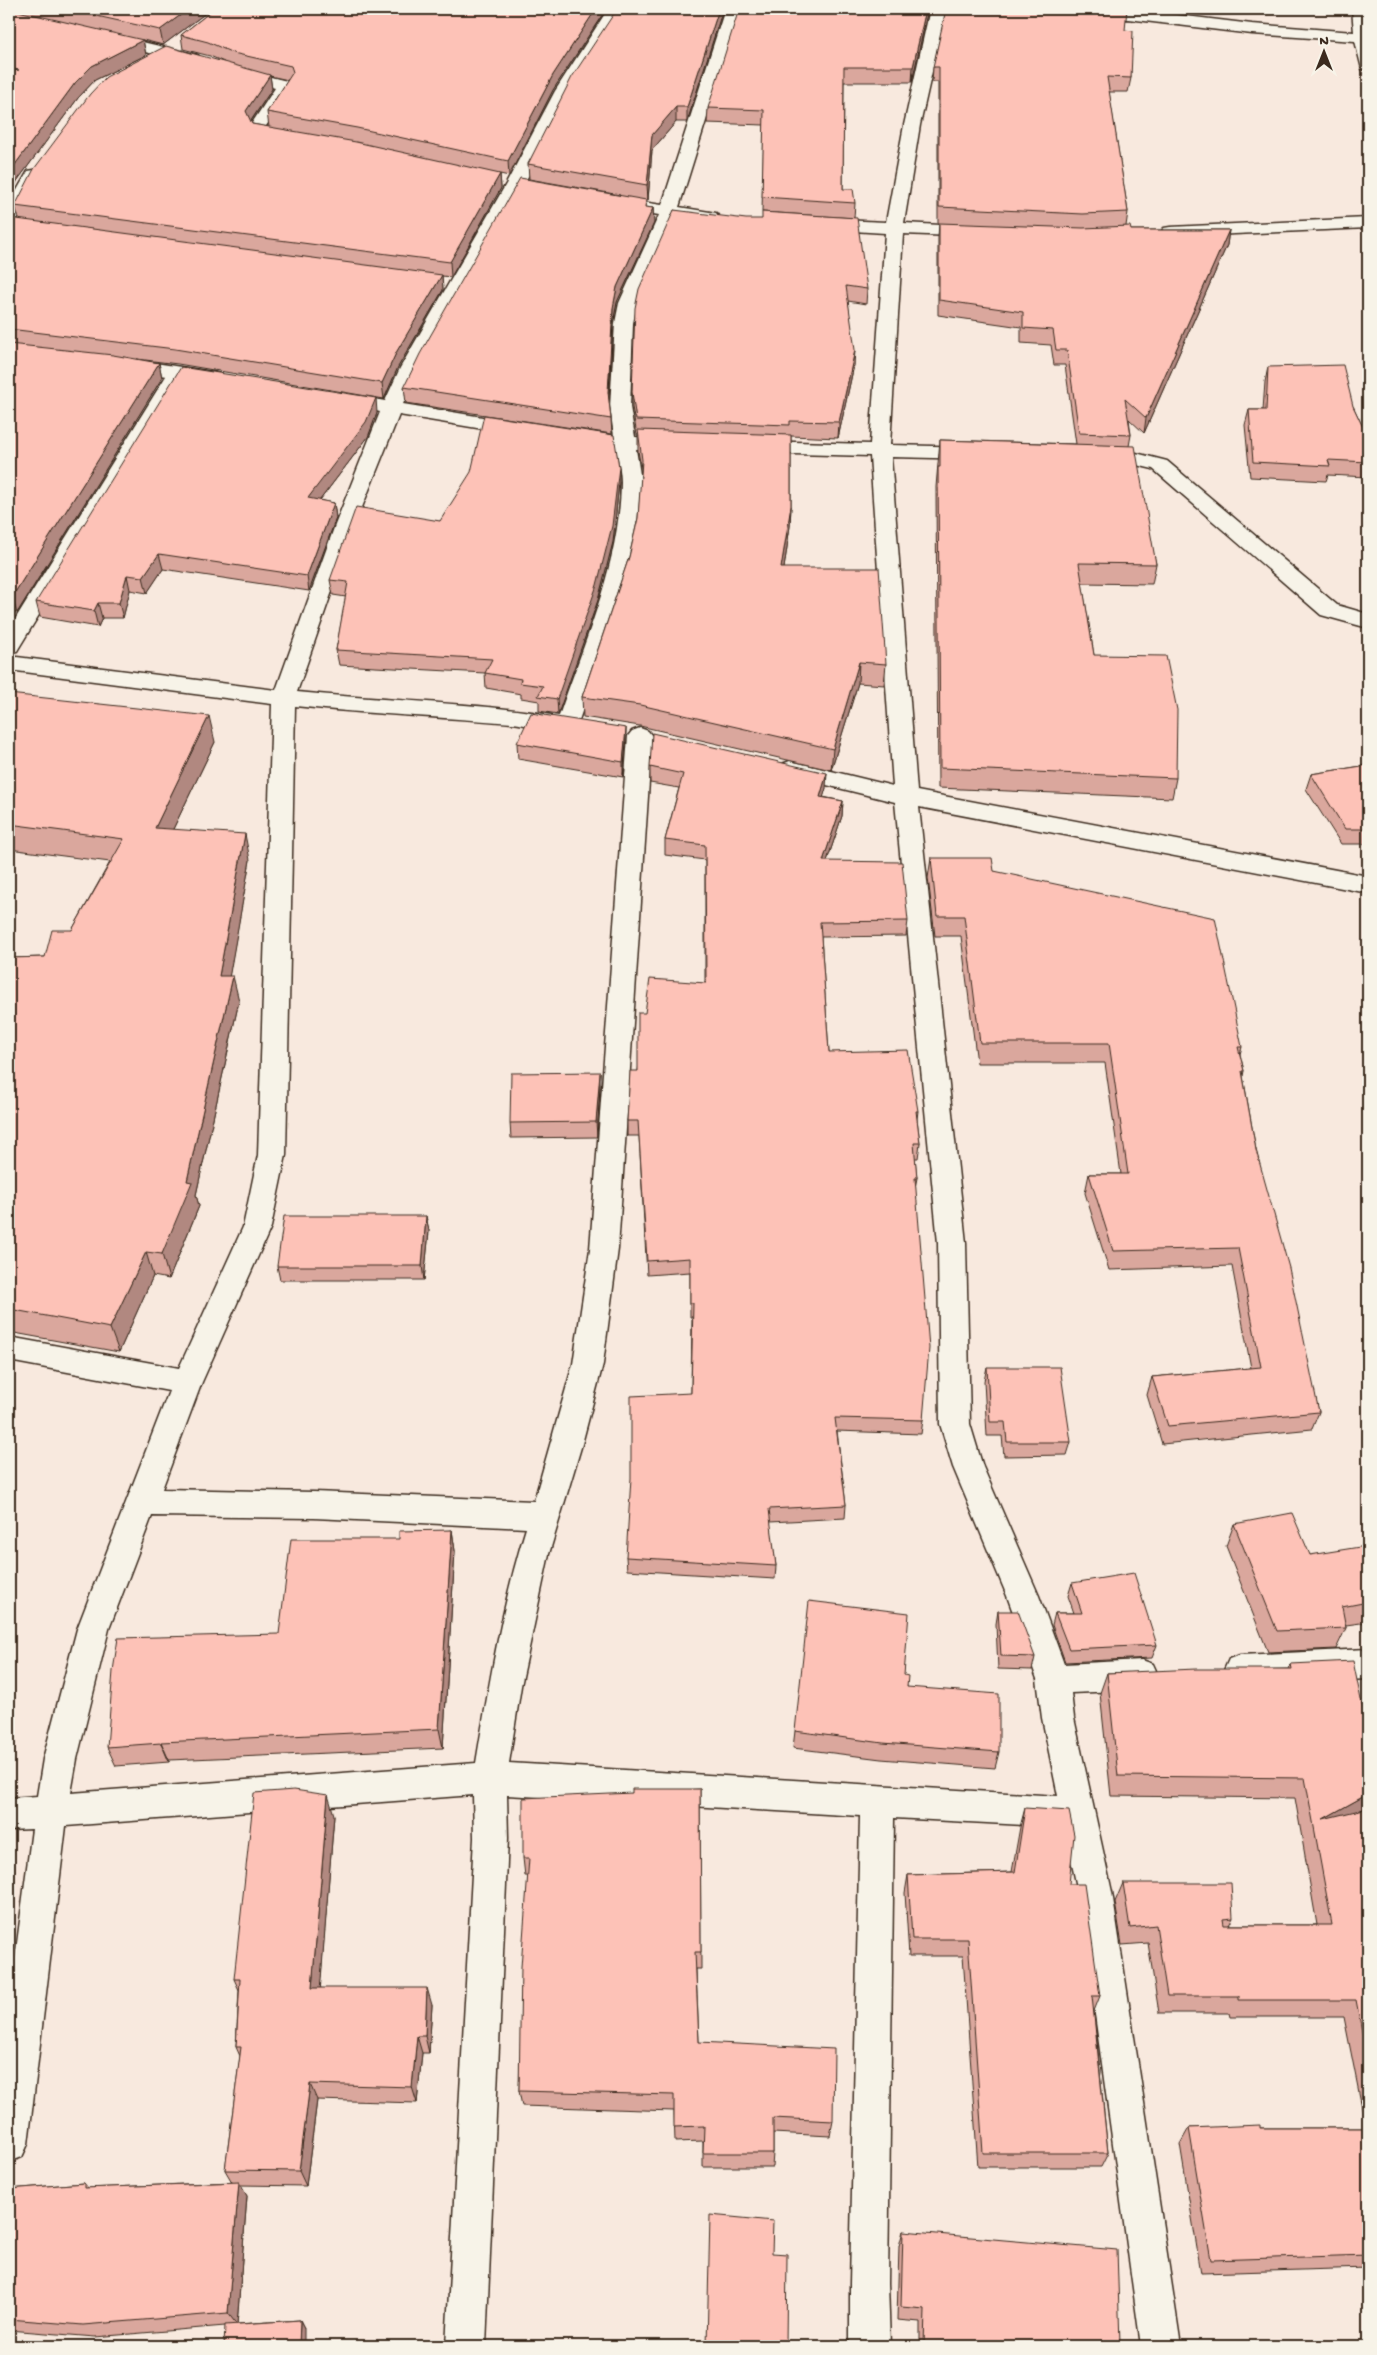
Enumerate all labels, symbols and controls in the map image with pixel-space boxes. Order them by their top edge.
north arrow [1300,28,1350,78]
text: N [1319,33,1329,50]

